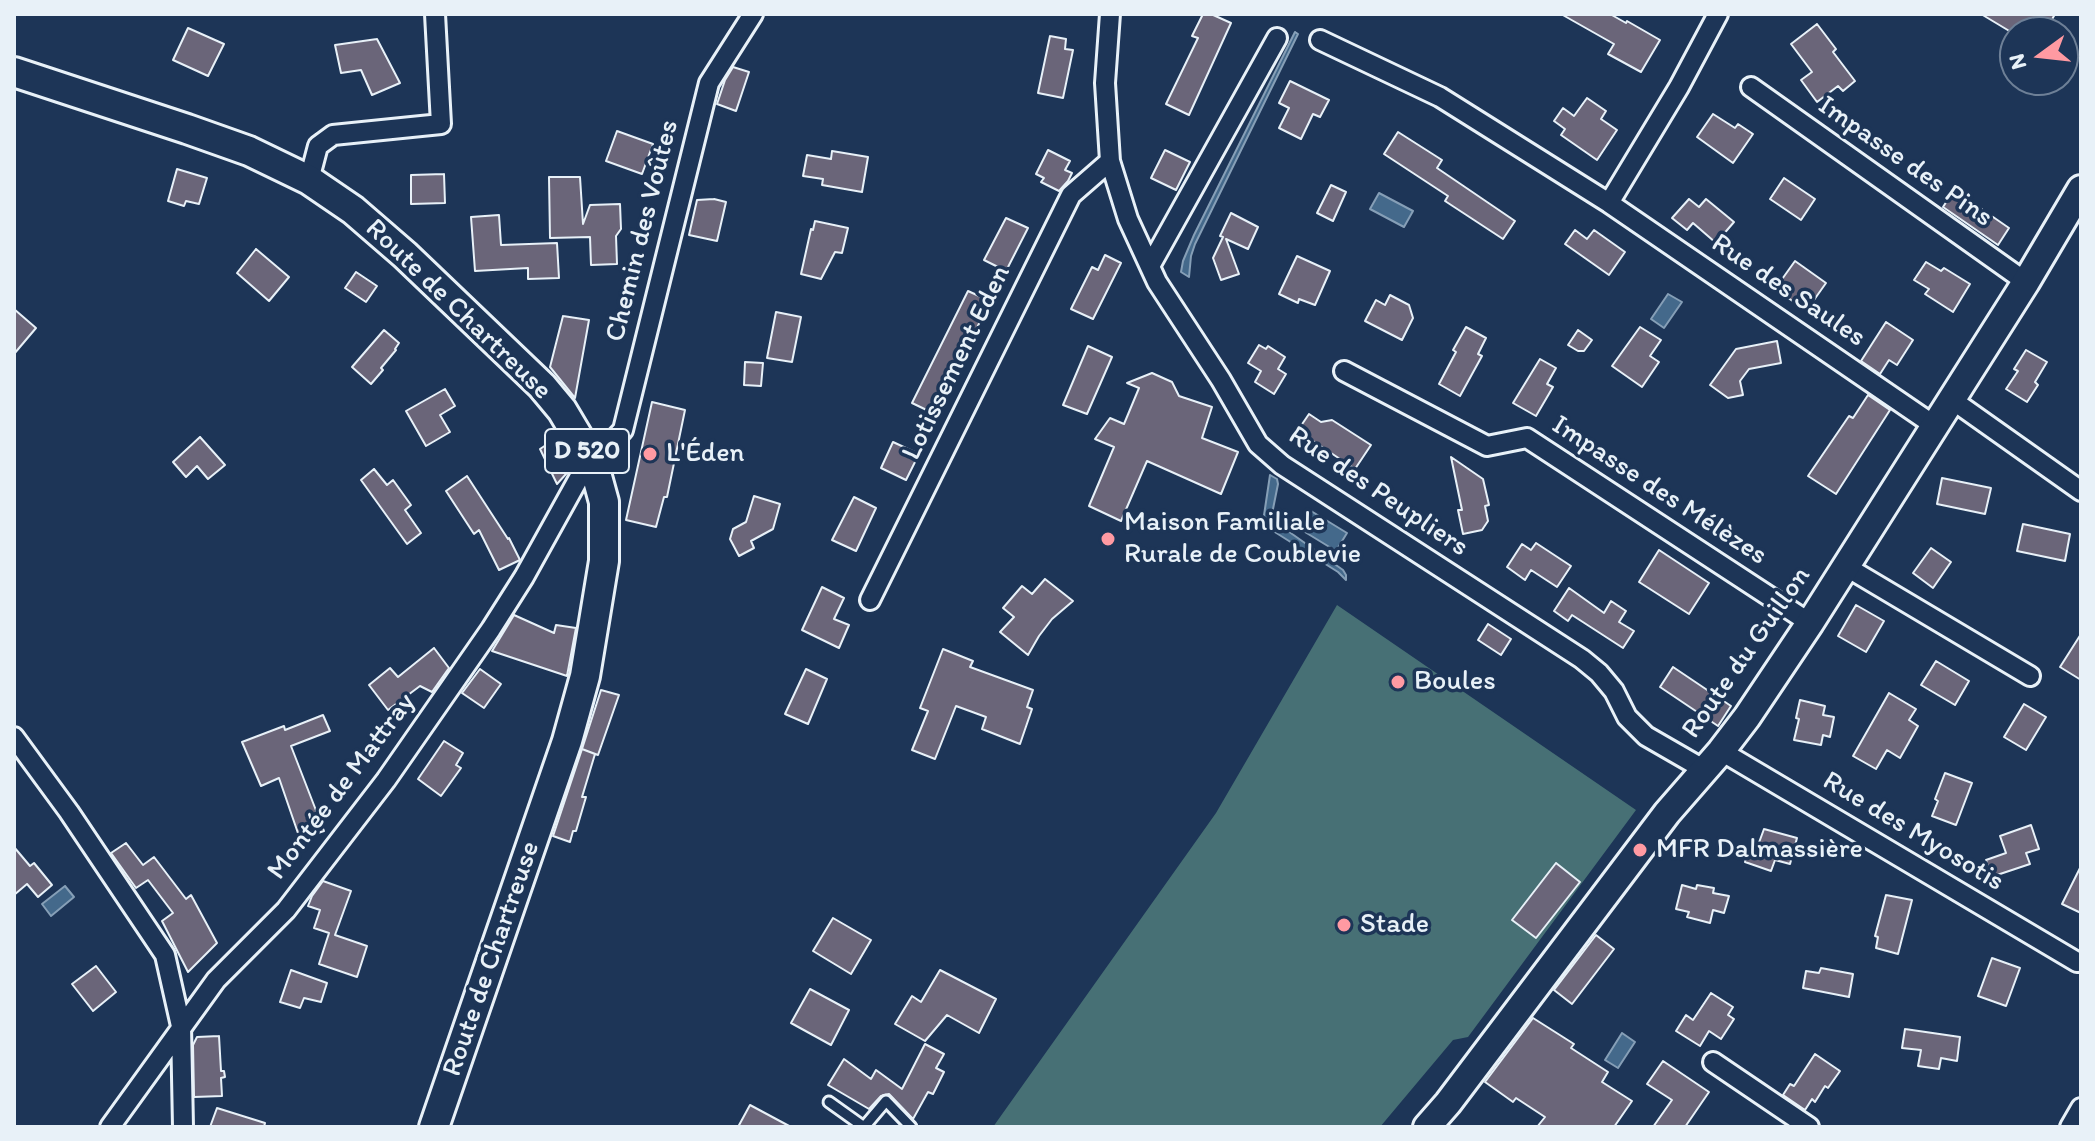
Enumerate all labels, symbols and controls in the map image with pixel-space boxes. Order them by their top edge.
north arrow [1999,16,2079,96]
text: N [2002,51,2032,73]
street label: Impasse des Pins [1811,89,1999,235]
street label: Chemin des Voûtes [599,117,687,345]
street label: Route de Chartreuse [358,212,558,408]
street label: Rue des Saules [1704,227,1872,355]
street label: Lotissement Eden [895,260,1019,466]
street label: Impasse des Mélèzes [1545,409,1773,573]
street label: Rue des Peupliers [1282,419,1474,565]
road number: D 520 [545,429,629,473]
place label: L'Éden [666,437,744,471]
marker: L'Éden [641,445,659,463]
place label: Maison Familiale Rurale de Coublevie [1124,506,1361,572]
marker: Maison Familiale Rurale de Coublevie [1099,530,1117,548]
street label: Route du Guillon [1675,561,1819,745]
place label: Boules [1414,665,1496,699]
marker: Boules [1389,673,1407,691]
street label: Montée de Mattray [261,687,423,887]
street label: Rue des Myosotis [1816,765,2010,899]
place label: MFR Dalmassière [1656,833,1863,867]
street label: Route de Chartreuse [436,837,548,1081]
marker: MFR Dalmassière [1631,841,1649,859]
place label: Stade [1360,908,1429,942]
marker: Stade [1335,916,1353,934]

